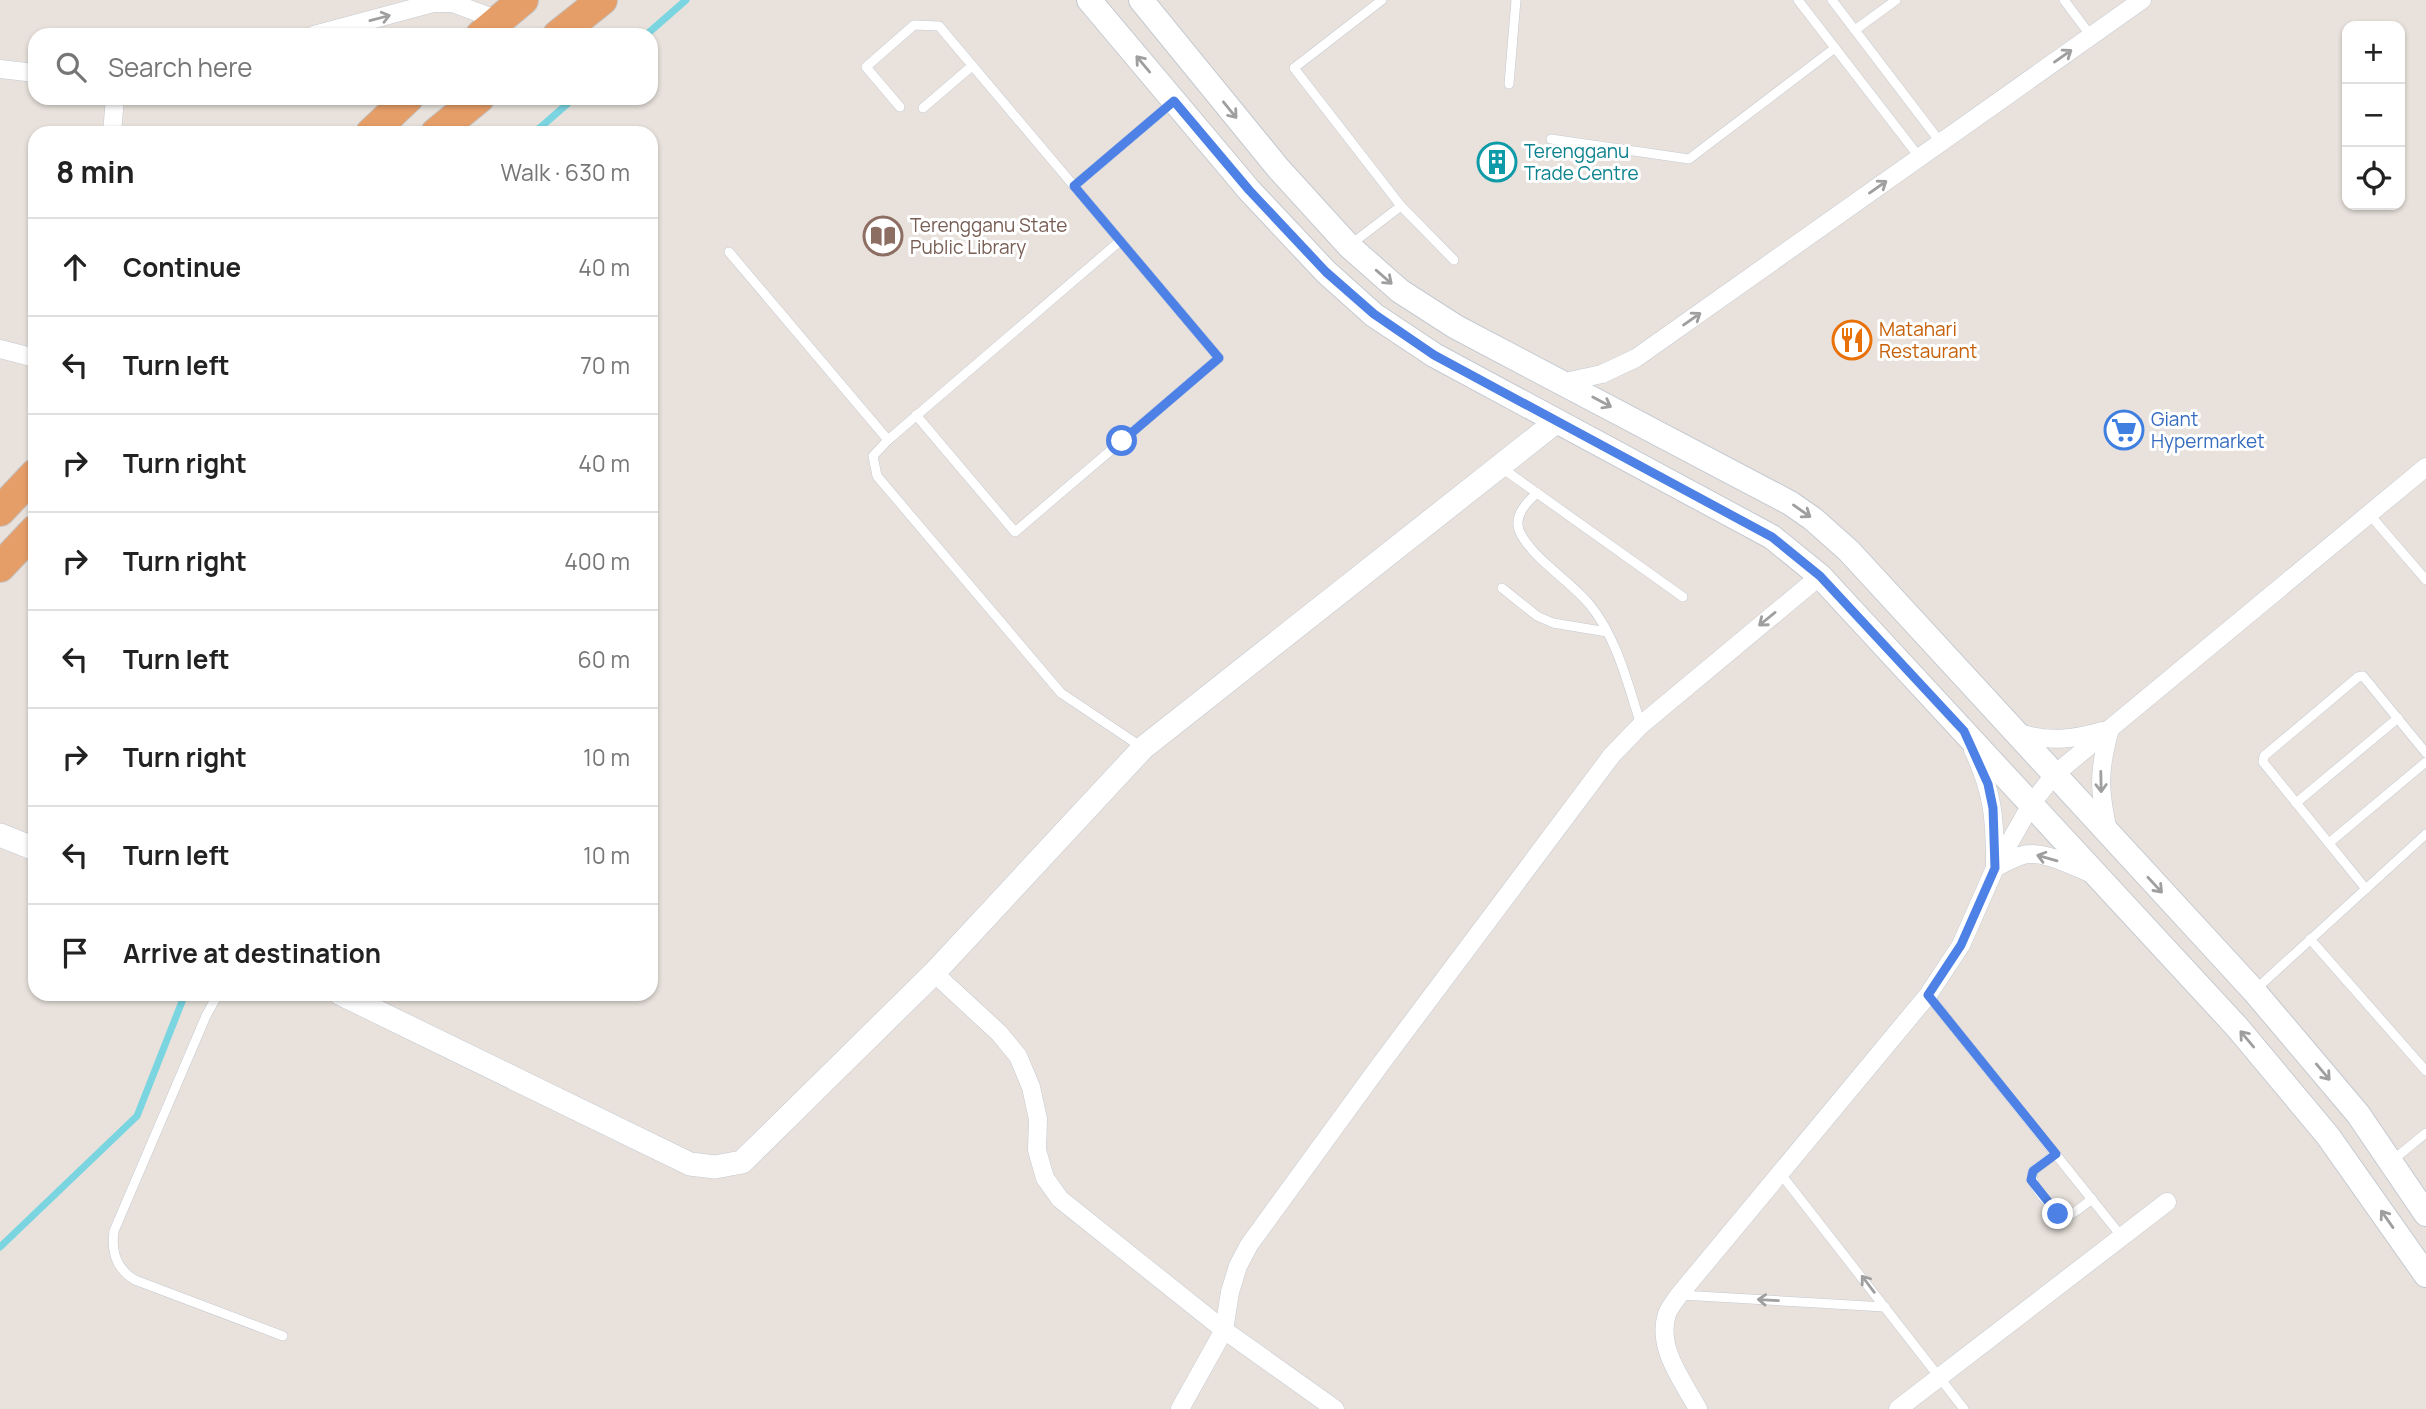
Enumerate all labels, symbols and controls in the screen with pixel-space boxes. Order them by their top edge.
one-way arrow [369,10,391,23]
map controls [2342,21,2405,210]
button: + [2342,21,2405,84]
search box [28,28,658,105]
icon: search [52,48,90,86]
text: Search here [108,49,253,85]
one-way arrow [2053,49,2072,63]
one-way arrow [1135,55,1151,73]
button: − [2342,84,2405,147]
one-way arrow [1223,100,1238,118]
place label: Terengganu Trade Centre [1524,138,1639,186]
building icon: Terengganu Trade Centre [1476,141,1518,183]
button: locate [2342,147,2405,210]
text: 8 min [56,151,135,192]
text: Walk · 630 m [500,156,630,188]
one-way arrow [1868,180,1887,195]
place label: Terengganu State Public Library [910,212,1067,260]
library icon: Terengganu State Public Library [862,215,904,257]
icon: ahead [56,248,94,286]
text: Continue [123,249,241,285]
text: 40 m [578,251,630,283]
one-way arrow [1375,269,1393,285]
one-way arrow [1682,312,1701,326]
place label: Matahari Restaurant [1879,316,1977,364]
restaurant icon: Matahari Restaurant [1831,319,1873,361]
icon: left [56,346,94,384]
text: Turn left [123,347,230,383]
text: 70 m [580,349,630,381]
one-way arrow [1591,396,1612,409]
place label: Giant Hypermarket [2151,406,2265,454]
supermarket icon: Giant Hypermarket [2103,409,2145,451]
route start [1106,425,1137,456]
icon: right [56,444,94,482]
text: Turn right [123,445,247,481]
text: 40 m [578,447,630,479]
one-way arrow [1792,504,1811,518]
icon: right [56,542,94,580]
text: Turn right [123,543,247,579]
text: 400 m [564,545,630,577]
one-way arrow [1759,612,1777,627]
icon: left [56,640,94,678]
text: Turn left [123,641,230,677]
text: 60 m [578,643,630,675]
icon: right [56,738,94,776]
text: Turn right [123,739,247,775]
text: 10 m [583,741,630,773]
one-way arrow [2094,770,2107,793]
icon: left [56,836,94,874]
text: Turn left [123,837,230,873]
text: 10 m [583,839,630,871]
one-way arrow [2036,851,2058,864]
one-way arrow [2146,876,2163,893]
icon: arrive [56,934,94,972]
text: Arrive at destination [123,935,381,971]
one-way arrow [2239,1031,2255,1049]
one-way arrow [2315,1063,2331,1081]
route end [2042,1198,2073,1229]
one-way arrow [2380,1210,2394,1229]
one-way arrow [1861,1275,1875,1294]
one-way arrow [1758,1293,1780,1306]

